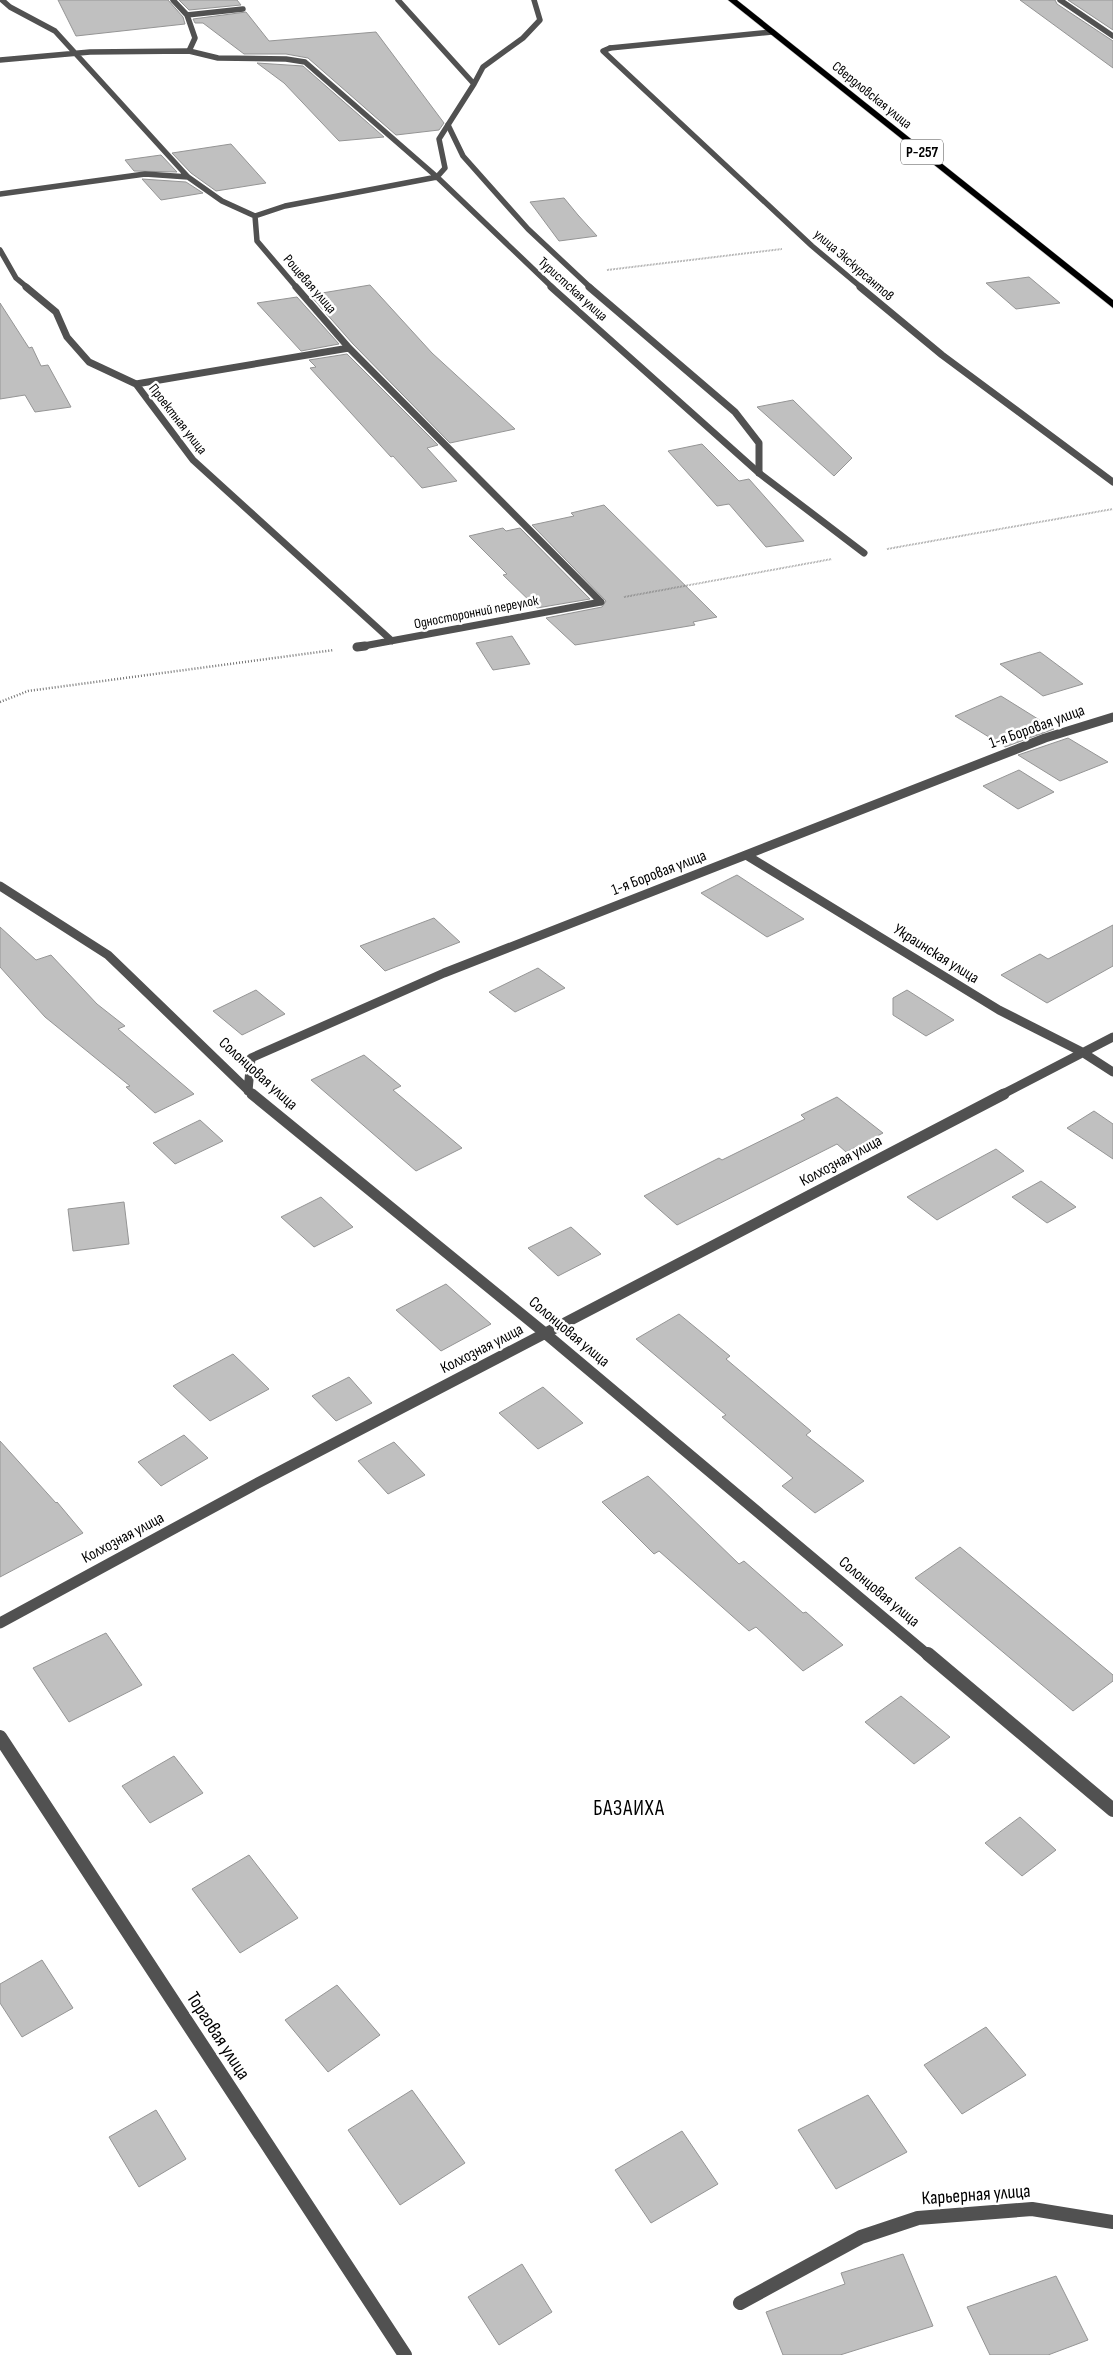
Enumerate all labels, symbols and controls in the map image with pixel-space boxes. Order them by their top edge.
street label: Свердловская улица [829,58,915,132]
road number: Р-257 [901,140,943,164]
street label: улица Экскурсантов [810,226,898,305]
street label: Рощевая улица [280,251,340,317]
street label: Туристская улица [535,253,611,325]
street label: Проектная улица [145,380,211,458]
street label: Односторонний переулок [412,591,540,632]
street label: 1-я Боровая улица [987,701,1087,753]
street label: 1-я Боровая улица [609,846,709,900]
street label: Украинская улица [890,920,982,988]
street label: Солонцовая улица [215,1034,301,1114]
street label: Колхозная улица [797,1131,885,1191]
street label: Солонцовая улица [525,1293,613,1371]
street label: Колхозная улица [437,1320,527,1378]
street label: Колхозная улица [79,1508,167,1568]
street label: Солонцовая улица [835,1553,923,1631]
district label: БАЗАИХА [593,1796,665,1821]
street label: Торговая улица [181,1988,255,2084]
street label: Карьерная улица [921,2180,1031,2210]

